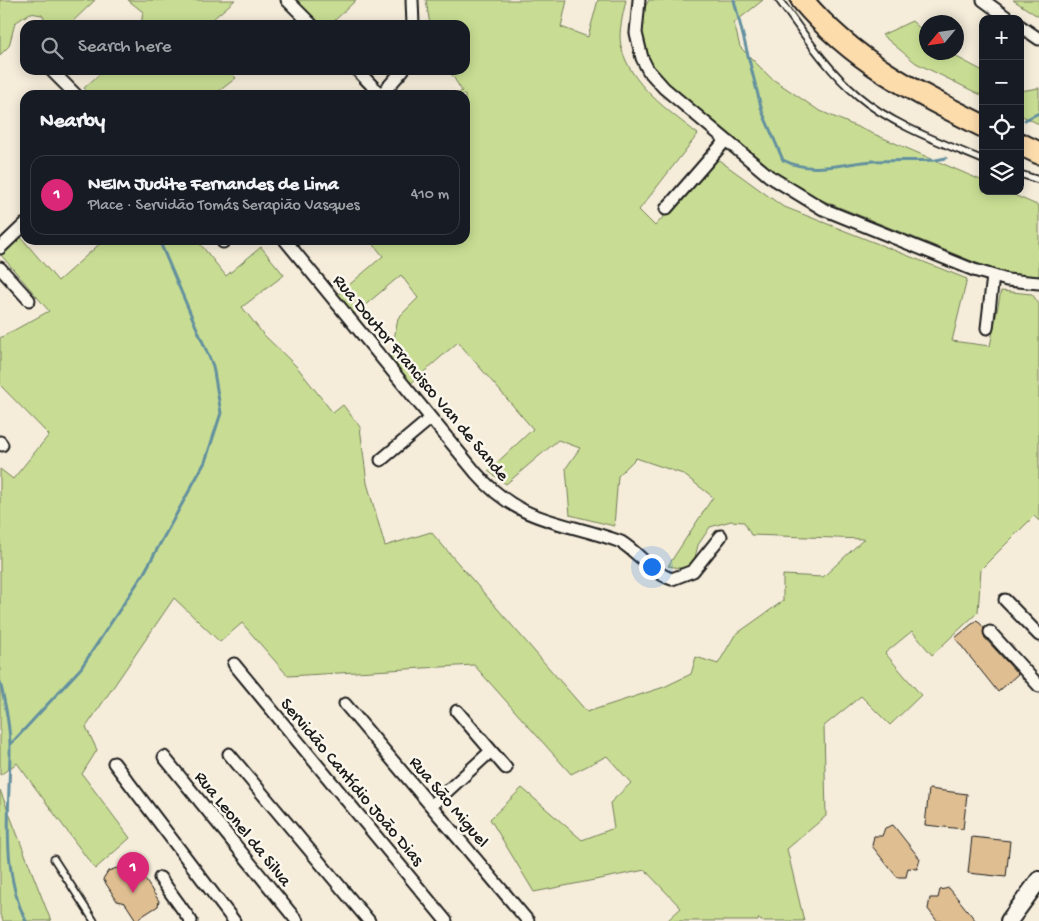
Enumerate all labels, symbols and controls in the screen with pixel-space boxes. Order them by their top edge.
north arrow [919,15,964,60]
map controls [979,15,1024,195]
button: + [979,15,1024,60]
search box [20,20,470,75]
icon: search [38,34,66,62]
text: Search here [78,36,172,59]
button: − [979,60,1024,105]
button: locate [979,105,1024,150]
text: Nearby [40,110,105,135]
button: layers [979,150,1024,195]
text: NEIM Judite Fernandes de Lima [88,174,339,197]
text: 1 [54,186,60,205]
text: 410 m [411,186,449,205]
text: Place · Servidão Tomás Serapião Vasques [88,197,360,216]
street label: Rua Doutor Francisco Van de Sande [327,271,513,487]
your location [639,554,665,580]
street label: Servidão Cantídio João Dias [275,695,428,872]
street label: Rua São Miguel [404,753,492,852]
street label: Rua Leonel da Silva [189,768,296,892]
pin: 1 [117,852,149,893]

